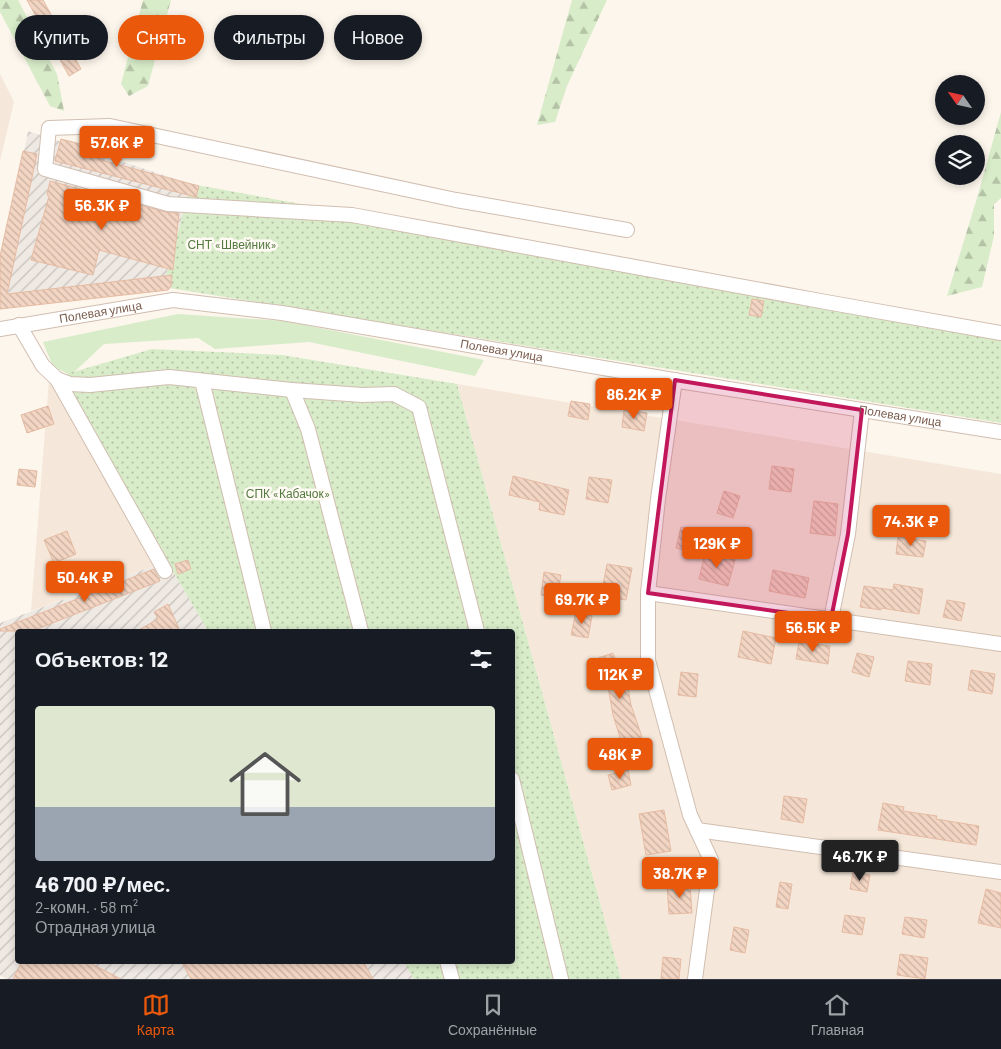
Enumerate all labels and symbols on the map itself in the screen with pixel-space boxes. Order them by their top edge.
north arrow [935,75,985,125]
pin: 57.6K ₽ [71,126,163,168]
pin: 56.3K ₽ [56,188,148,231]
park label: СНТ «Швейник» [187,237,277,251]
street label: Полевая улица [58,297,143,325]
street label: Полевая улица [459,336,544,364]
pin: 86.2K ₽ [588,378,680,420]
street label: Полевая улица [858,402,943,429]
park label: СПК «Кабачок» [246,486,330,500]
pin: 74.3K ₽ [865,504,957,547]
pin: 129K ₽ [676,526,758,569]
pin: 50.4K ₽ [39,560,131,603]
pin: 69.7K ₽ [536,582,628,625]
pin: 56.5K ₽ [767,610,859,653]
pin: 112K ₽ [579,658,661,700]
pin: 48K ₽ [585,738,655,780]
pin: 46.7K ₽ [814,840,906,882]
pin: 38.7K ₽ [634,856,726,899]

